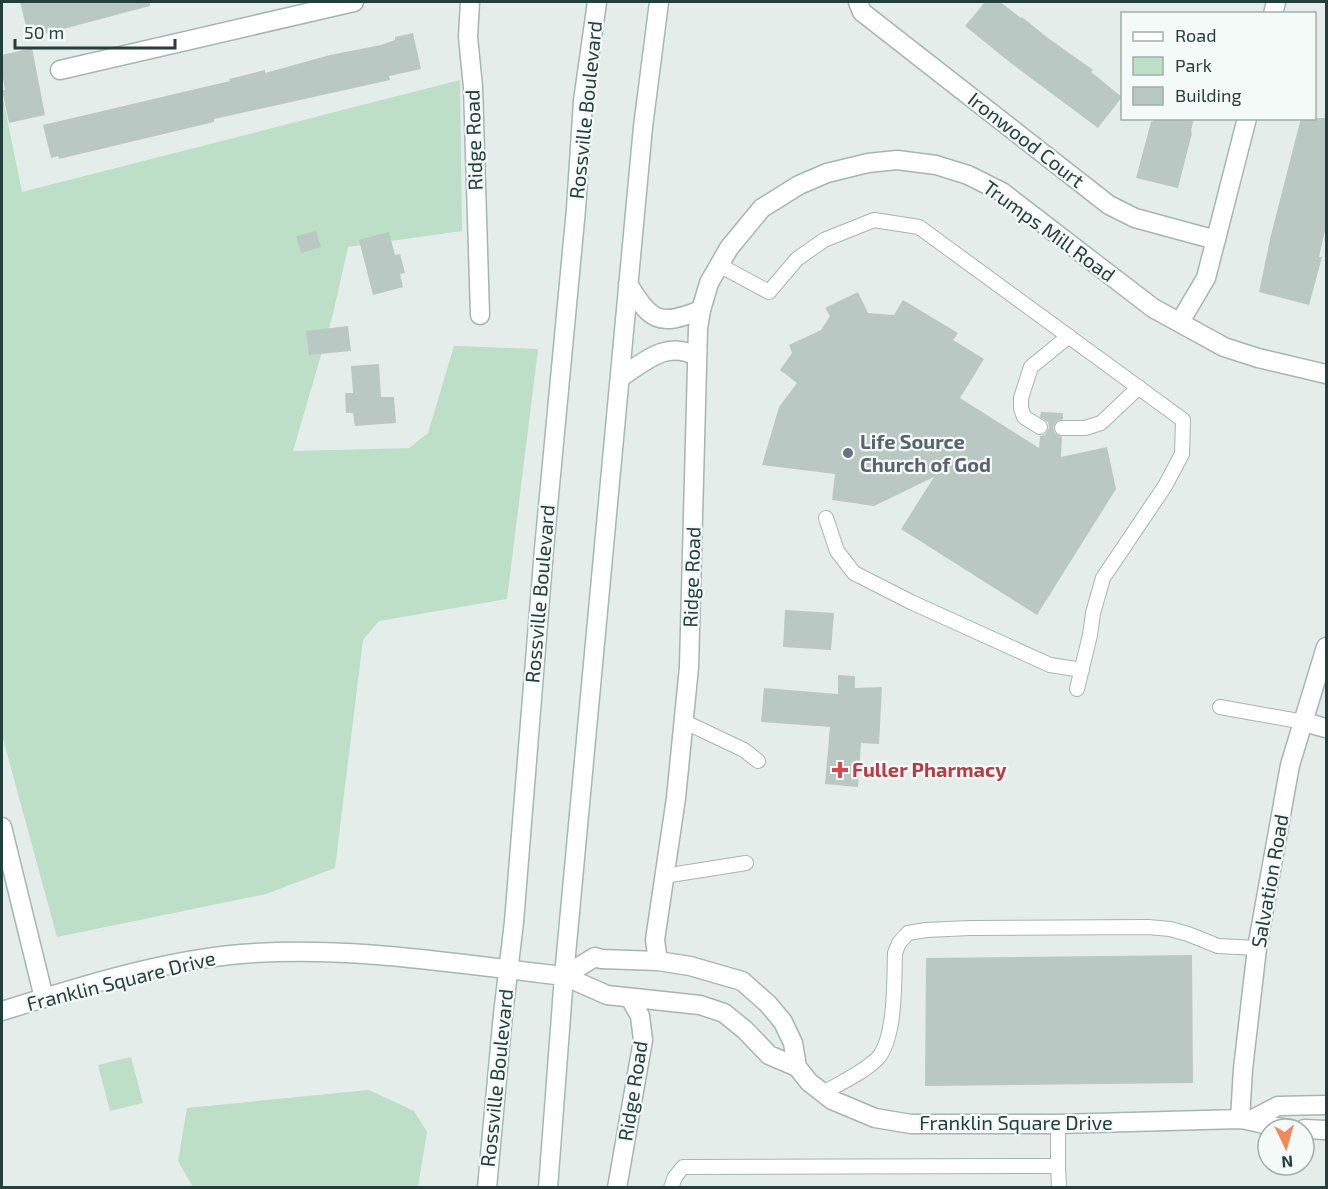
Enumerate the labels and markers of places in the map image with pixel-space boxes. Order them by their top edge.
place label: Life Source Church of God [860,429,991,476]
marker: Life Source Church of God [841,446,855,460]
place label: Fuller Pharmacy [852,757,1007,782]
marker: Fuller Pharmacy [833,763,847,777]

